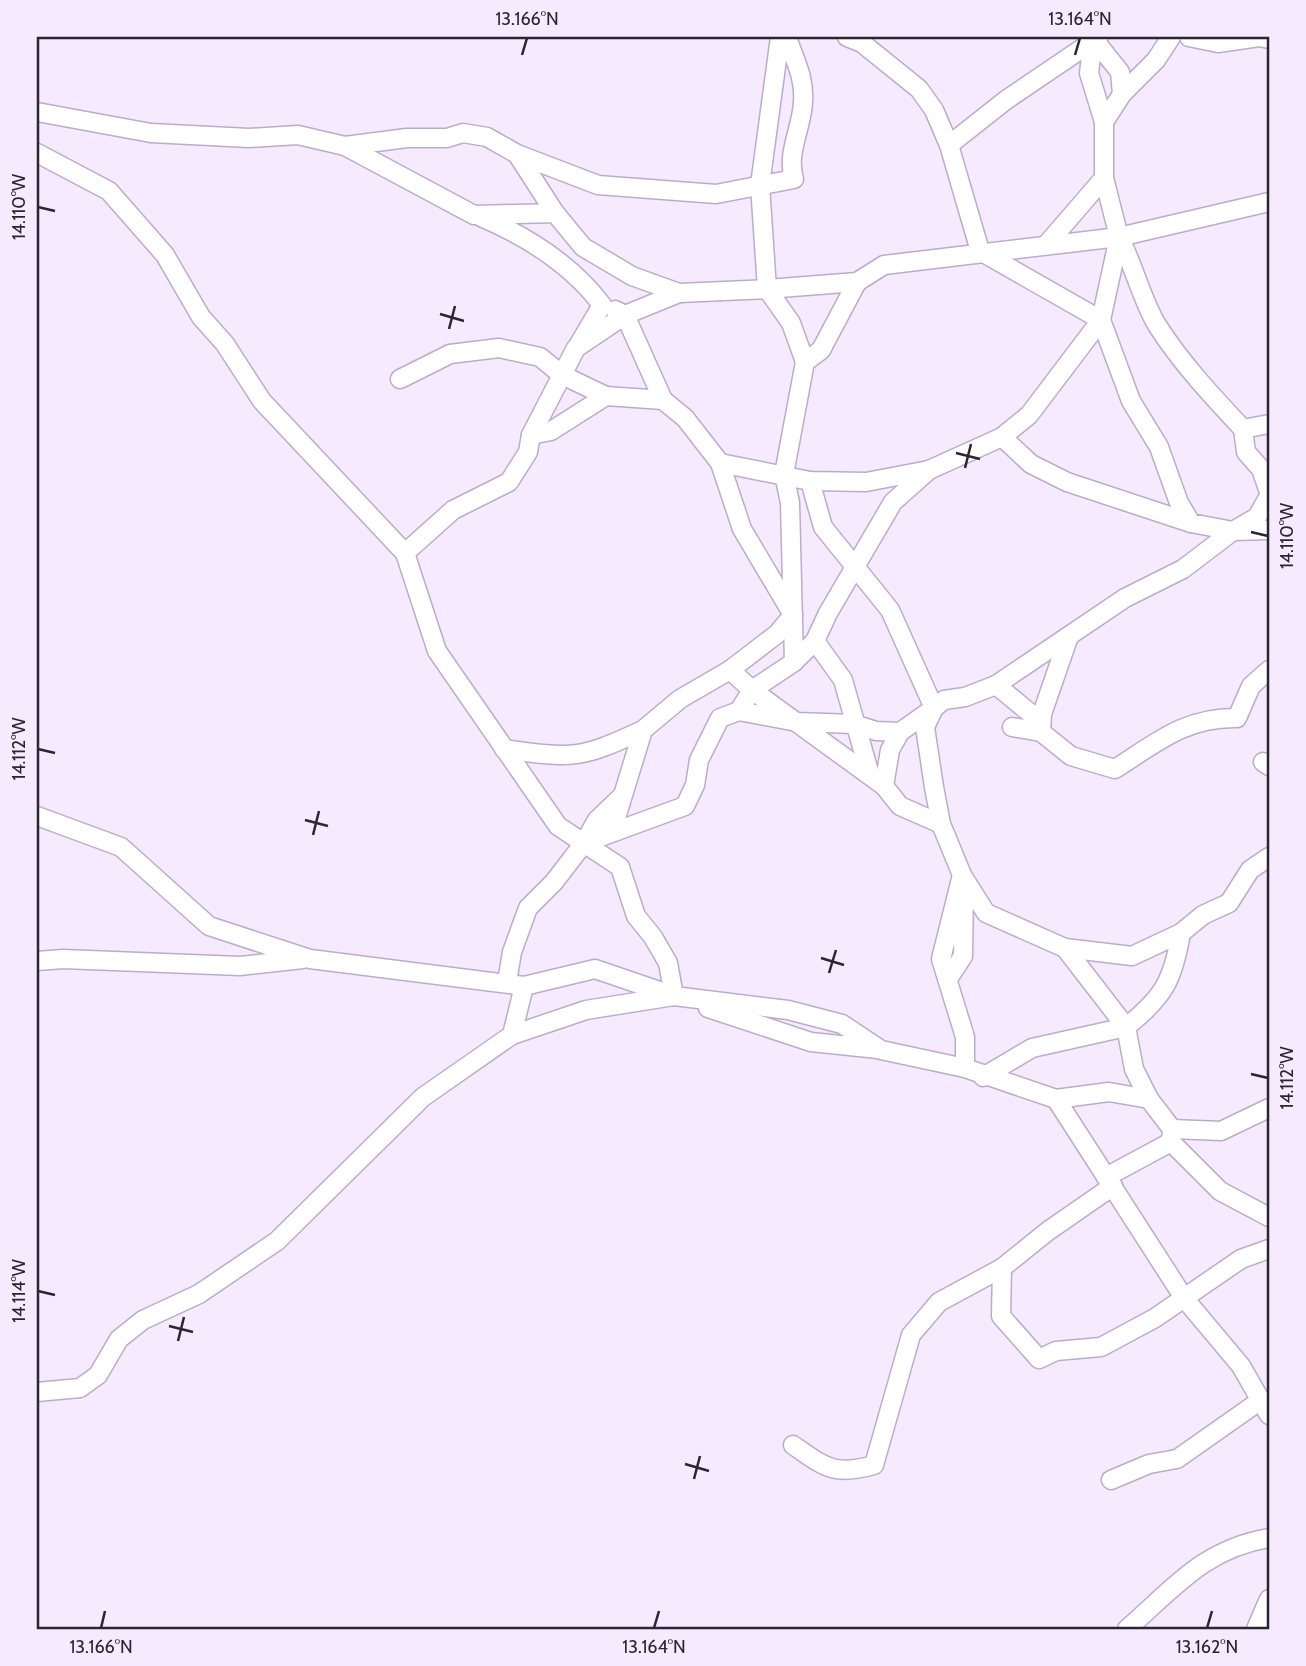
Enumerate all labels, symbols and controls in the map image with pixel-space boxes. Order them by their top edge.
text: 13.166°N [495,8,559,30]
text: 13.164°N [1048,8,1112,30]
text: 14.110°W [8,174,30,240]
text: 14.110°W [1276,503,1298,569]
text: 14.112°W [8,718,30,780]
text: 14.112°W [1276,1047,1298,1109]
text: 14.114°W [8,1259,30,1323]
text: 13.166°N [69,1636,133,1658]
text: 13.164°N [622,1636,686,1658]
text: 13.162°N [1176,1636,1238,1658]

